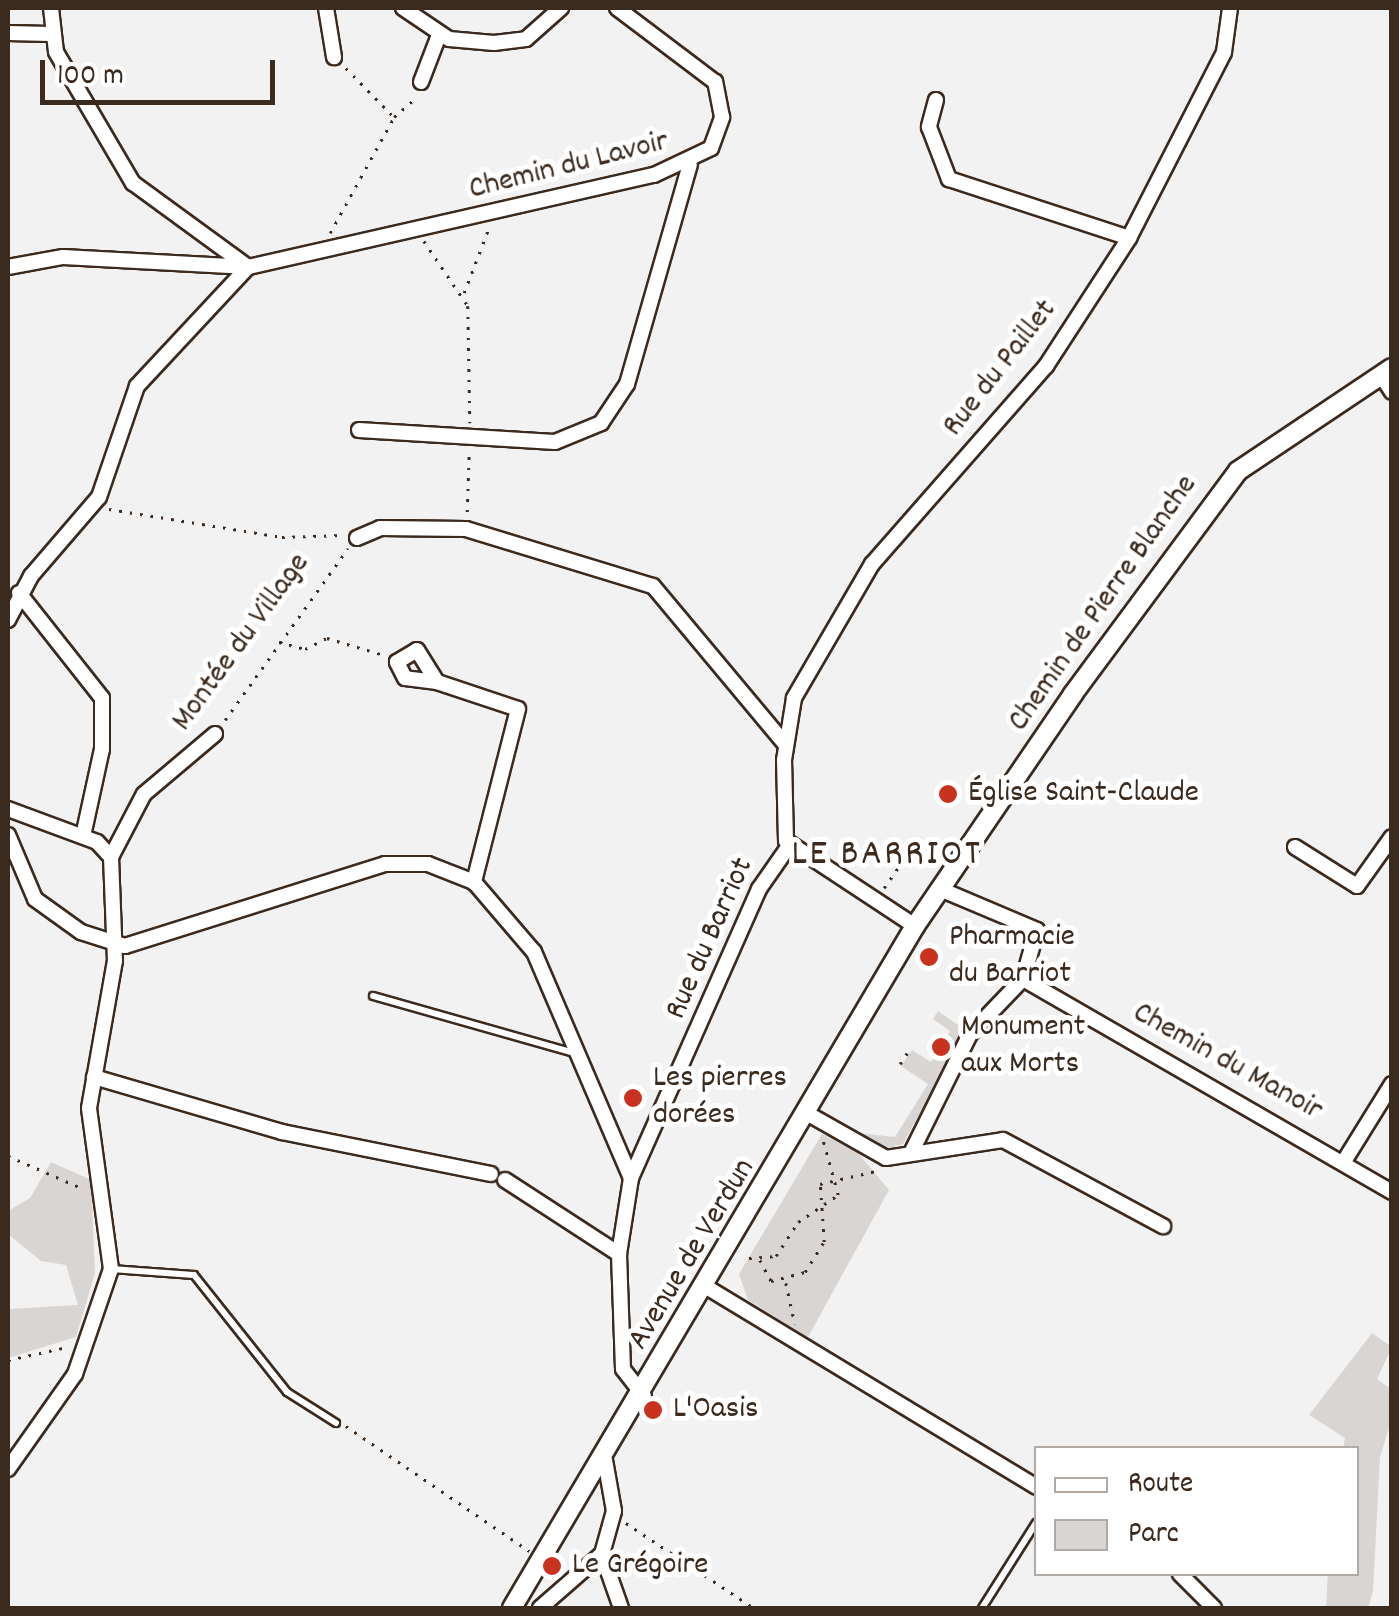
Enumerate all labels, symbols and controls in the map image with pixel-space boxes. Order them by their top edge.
scale bar [45,40,280,102]
text: 100 m [57,56,124,99]
street label: Chemin du Lavoir [465,124,673,210]
street label: Rue du Paillet [936,293,1066,445]
street label: Chemin de Pierre Blanche [1001,468,1207,740]
street label: Montée du Village [165,547,319,739]
place label: Église Saint-Claude [968,775,1199,813]
marker: Église Saint-Claude [937,783,959,805]
district label: LE BARRIOT [791,833,983,879]
street label: Rue du Barriot [658,852,764,1026]
place label: Pharmacie du Barriot [949,920,1075,995]
marker: Pharmacie du Barriot [918,946,940,968]
street label: Chemin du Manoir [1125,995,1329,1131]
place label: Monument aux Morts [961,1010,1085,1085]
marker: Monument aux Morts [930,1036,952,1058]
place label: Les pierres dorées [653,1061,787,1136]
marker: Les pierres dorées [622,1087,644,1109]
street label: Avenue de Verdun [621,1152,765,1358]
place label: L'Oasis [673,1391,759,1429]
marker: L'Oasis [642,1399,664,1421]
legend [1034,1446,1359,1576]
text: Route [1128,1464,1193,1507]
text: Parc [1128,1514,1179,1557]
place label: Le Grégoire [572,1547,708,1585]
marker: Le Grégoire [541,1555,563,1577]

